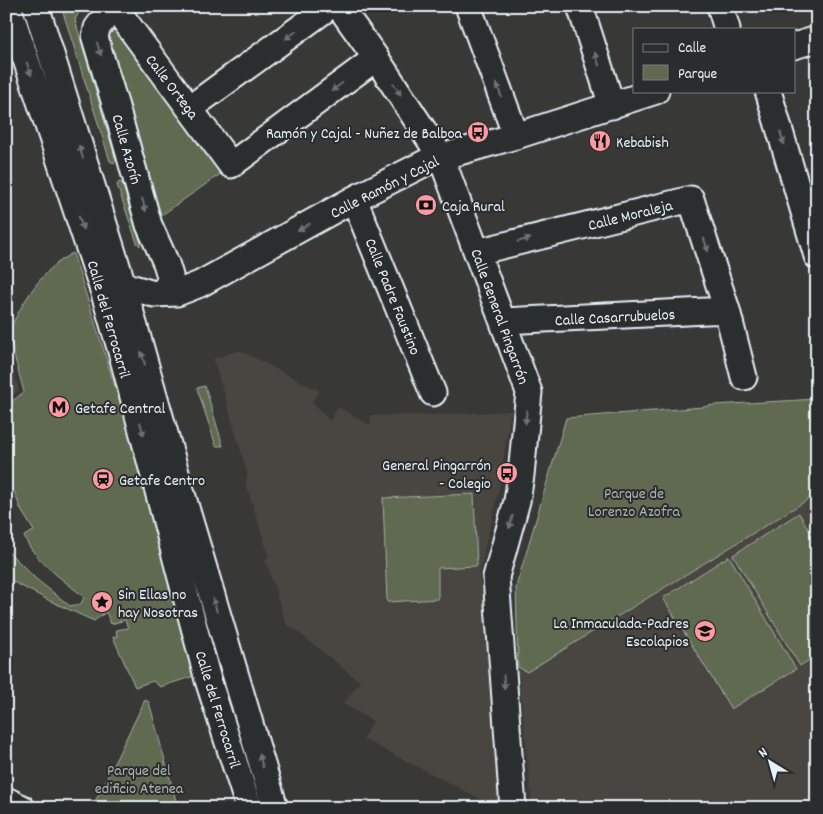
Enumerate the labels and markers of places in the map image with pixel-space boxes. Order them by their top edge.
bus stop icon: Ramón y Cajal - Nuñez de Balboa [466,120,490,144]
place label: Ramón y Cajal - Nuñez de Balboa [266,123,462,146]
restaurant icon: Kebabish [588,129,612,153]
place label: Kebabish [616,132,669,155]
bank icon: Caja Rural [414,193,438,217]
place label: Caja Rural [442,196,505,219]
metro station icon: Getafe Central [47,395,71,419]
place label: Getafe Central [75,398,166,421]
place label: General Pingarrón - Colegio [382,455,491,496]
bus stop icon: General Pingarrón - Colegio [495,461,519,485]
station icon: Getafe Centro [91,467,115,491]
place label: Getafe Centro [119,470,205,493]
place label: Sin Ellas no hay Nosotras [118,584,198,625]
place icon: Sin Ellas no hay Nosotras [90,590,114,614]
place label: La Inmaculada-Padres Escolapios [553,613,689,654]
school or university icon: La Inmaculada-Padres Escolapios [693,619,717,643]

